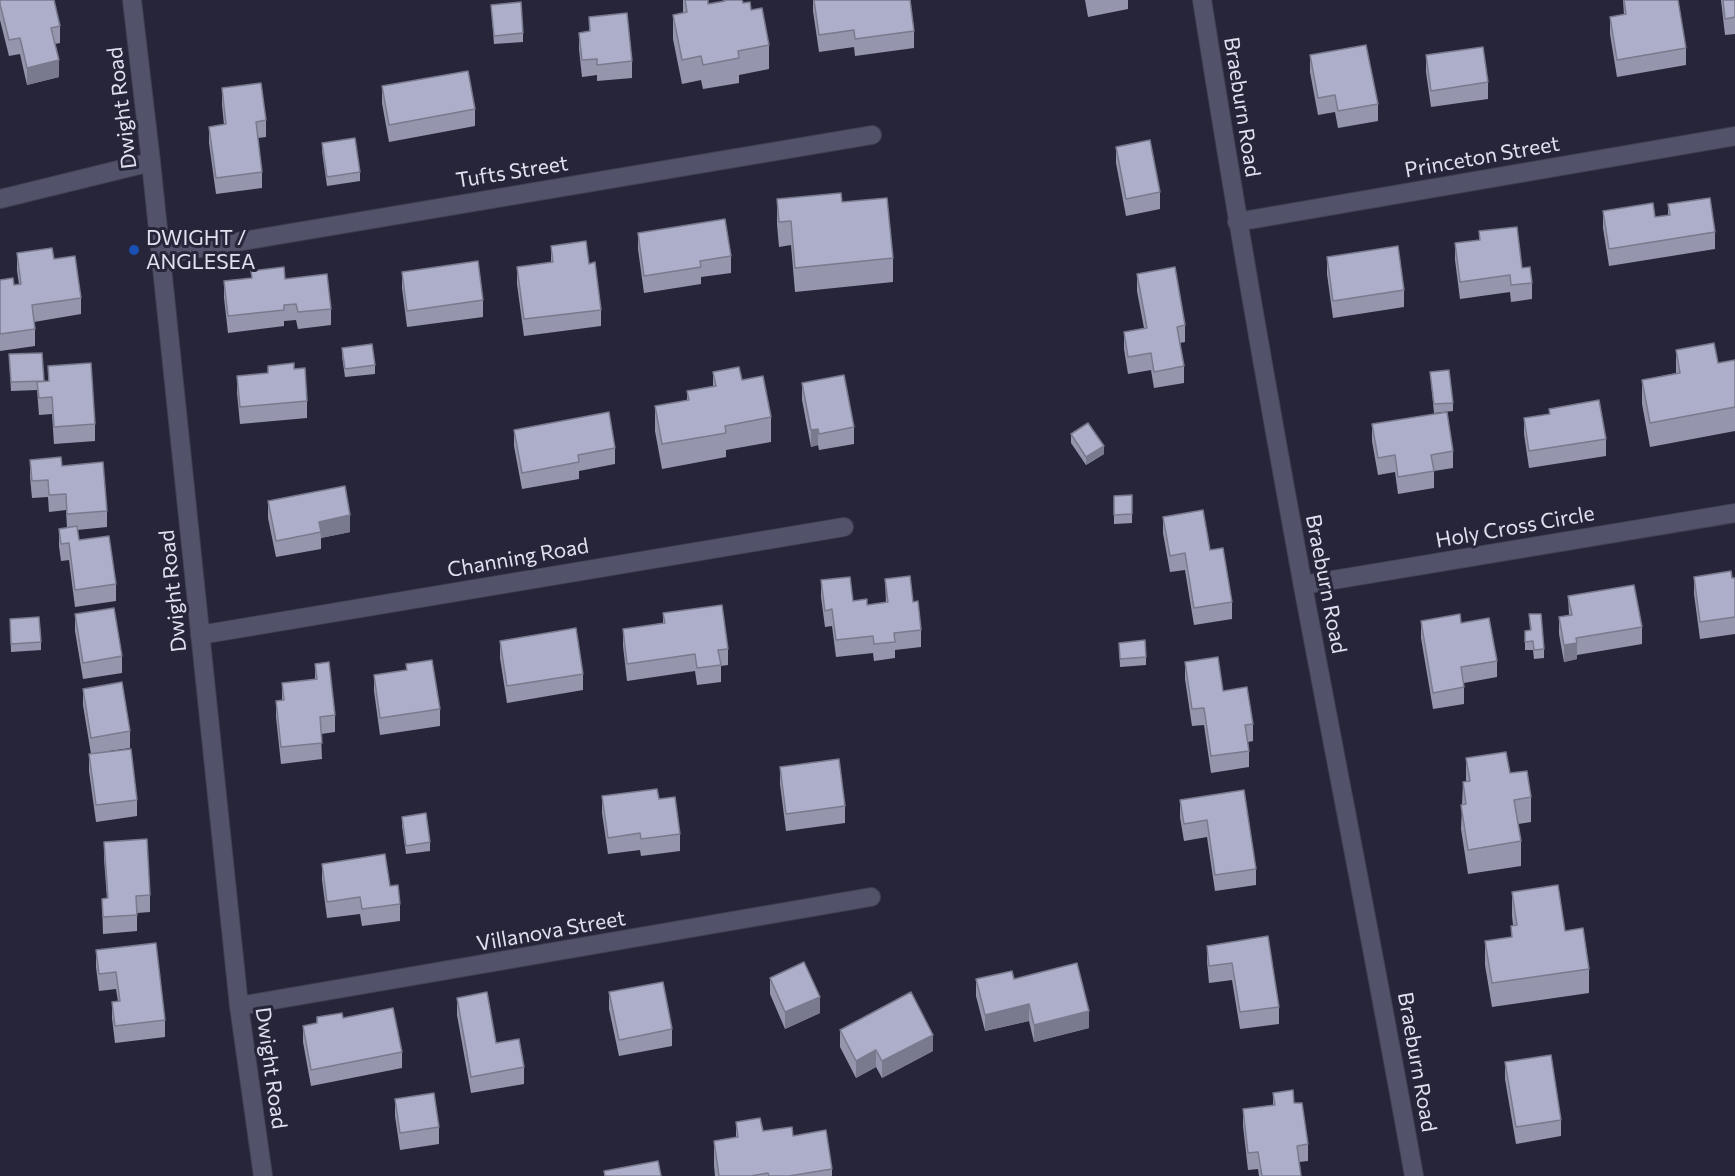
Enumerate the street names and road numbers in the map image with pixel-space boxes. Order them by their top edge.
street label: Braeburn Road [1218,35,1266,179]
street label: Dwight Road [102,46,142,170]
street label: Princeton Street [1403,131,1561,183]
street label: Tufts Street [454,151,570,193]
street label: Holy Cross Circle [1434,501,1596,553]
street label: Braeburn Road [1300,512,1352,656]
street label: Dwight Road [154,529,192,653]
street label: Channing Road [445,533,591,583]
street label: Villanova Street [475,906,627,956]
street label: Braeburn Road [1392,990,1442,1134]
street label: Dwight Road [250,1005,292,1131]

